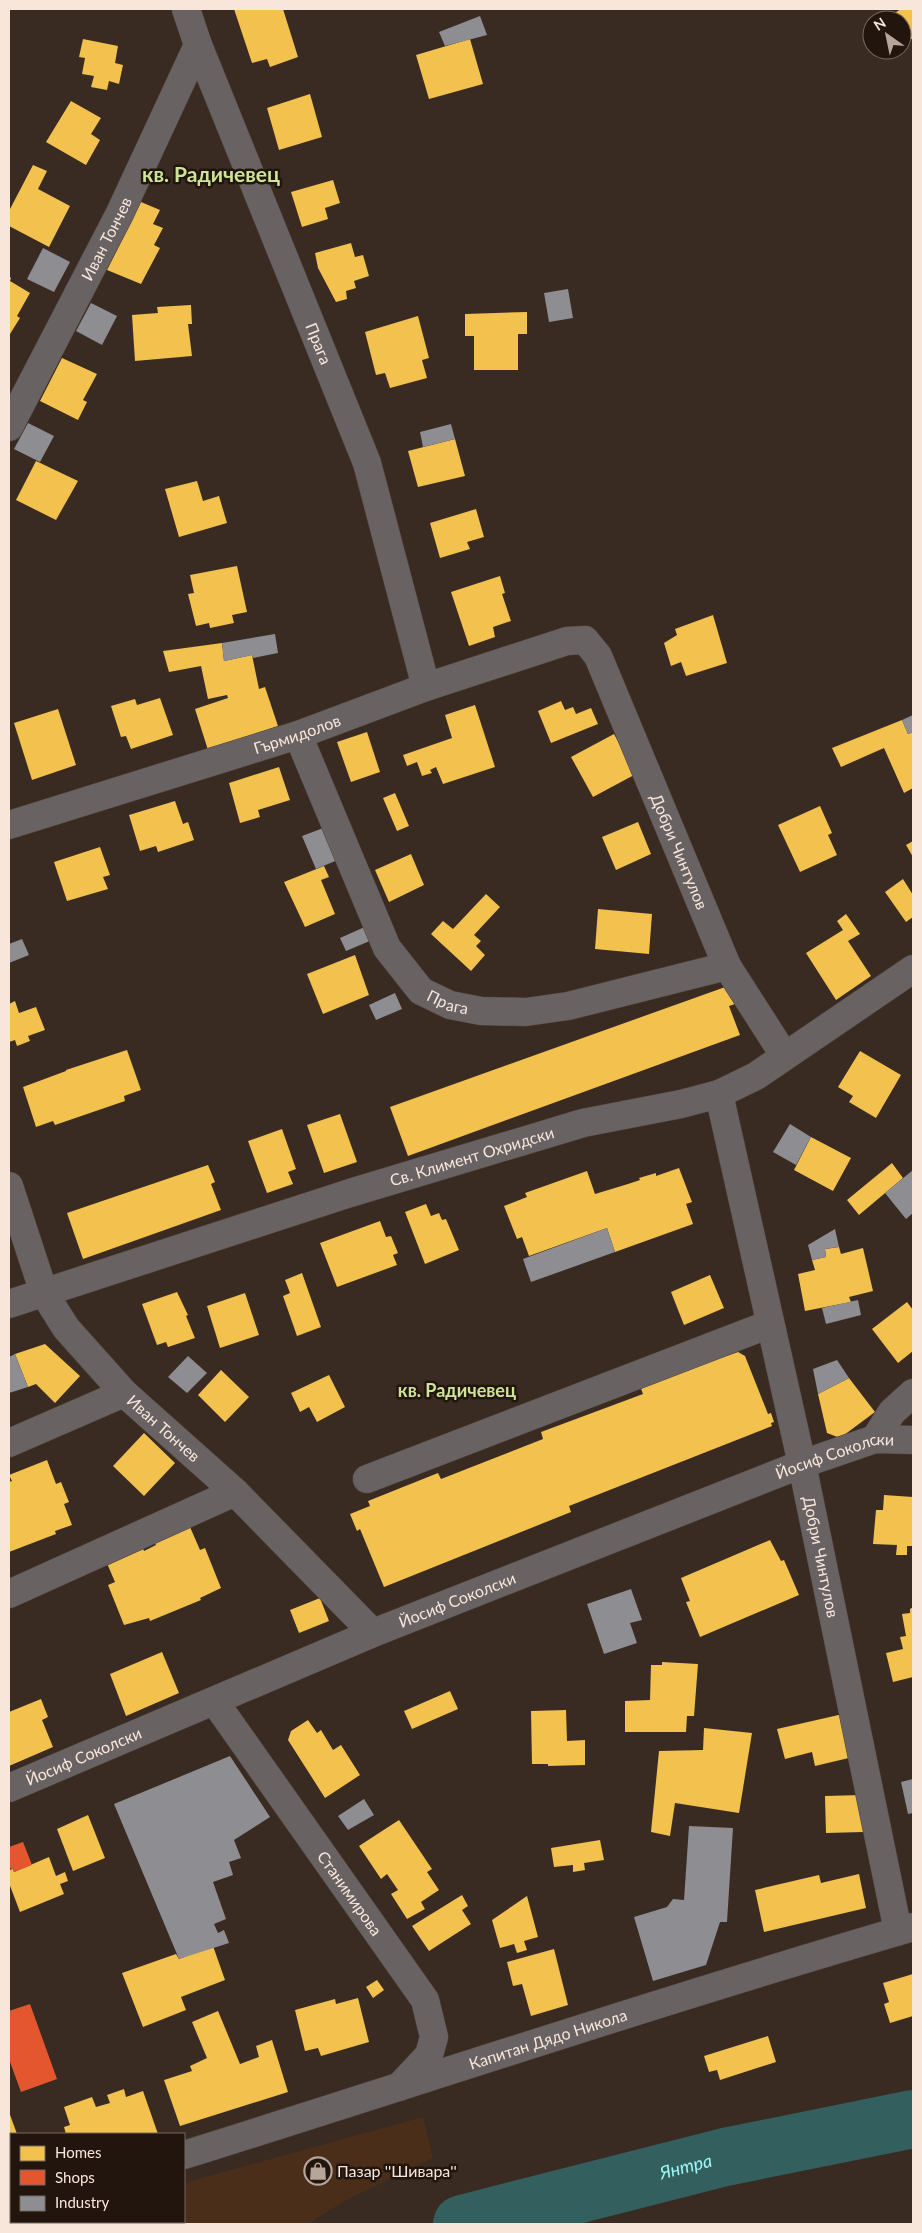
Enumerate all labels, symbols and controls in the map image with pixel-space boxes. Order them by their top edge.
north arrow [862,10,912,60]
text: N [870,14,889,34]
district label: кв. Радичевец [142,161,280,186]
street label: Иван Тончев [77,194,135,284]
street label: Прага [302,320,336,367]
street label: Гърмидолов [251,710,343,757]
street label: Добри Чинтулов [647,791,712,912]
street label: Прага [424,985,470,1017]
street label: Св. Климент Охридски [388,1122,556,1189]
district label: кв. Радичевец [398,1379,516,1401]
street label: Иван Тончев [123,1390,204,1465]
street label: Йосиф Соколски [772,1429,894,1483]
street label: Добри Чинтулов [800,1494,843,1619]
street label: Йосиф Соколски [396,1568,518,1631]
street label: Йосиф Соколски [22,1723,144,1789]
street label: Станимирова [314,1847,386,1939]
street label: Капитан Дядо Никола [466,2005,629,2073]
legend [10,2133,185,2223]
text: Homes [55,2143,101,2161]
water label: Янтра [656,2149,714,2184]
shop icon: Пазар ''Шивара'' [303,2156,333,2186]
place label: Пазар ''Шивара'' [337,2161,457,2180]
text: Shops [55,2168,95,2186]
text: Industry [55,2193,110,2211]

